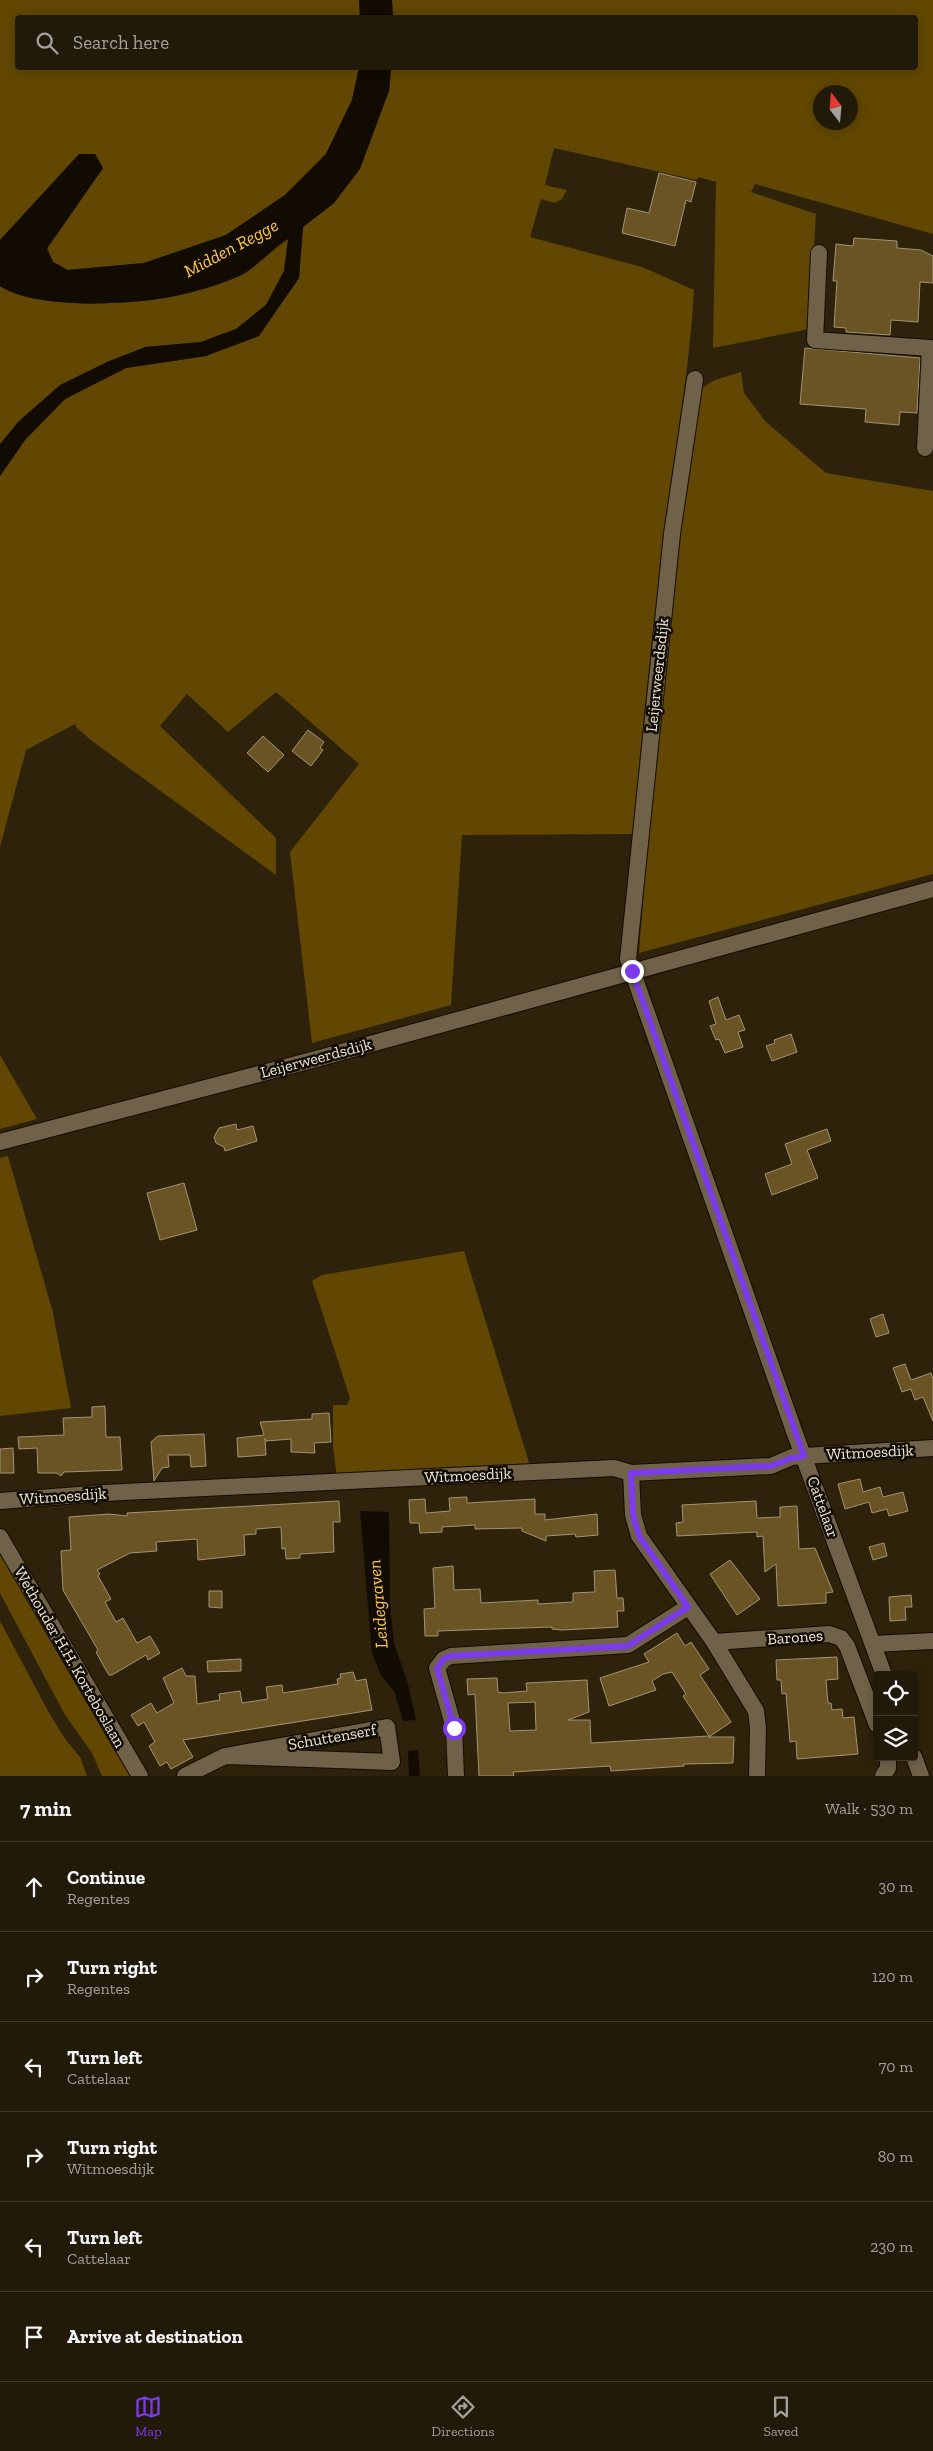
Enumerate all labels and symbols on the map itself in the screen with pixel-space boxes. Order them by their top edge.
north arrow [813,85,858,130]
water label: Midden Regge [180,214,282,282]
street label: Leijerweerdsdijk [642,617,672,733]
route end [621,960,644,983]
street label: Leijerweerdsdijk [258,1034,374,1082]
street label: Witmoesdijk [826,1440,915,1464]
street label: Witmoesdijk [424,1463,513,1487]
street label: Cattelaar [803,1474,843,1541]
street label: Witmoesdijk [19,1483,108,1509]
water label: Leidegraven [363,1559,393,1649]
street label: Wethouder H.H. Korteboslaan [10,1563,130,1752]
street label: Barones [766,1626,824,1648]
route start [443,1717,466,1740]
street label: Schuttenserf [287,1720,379,1754]

